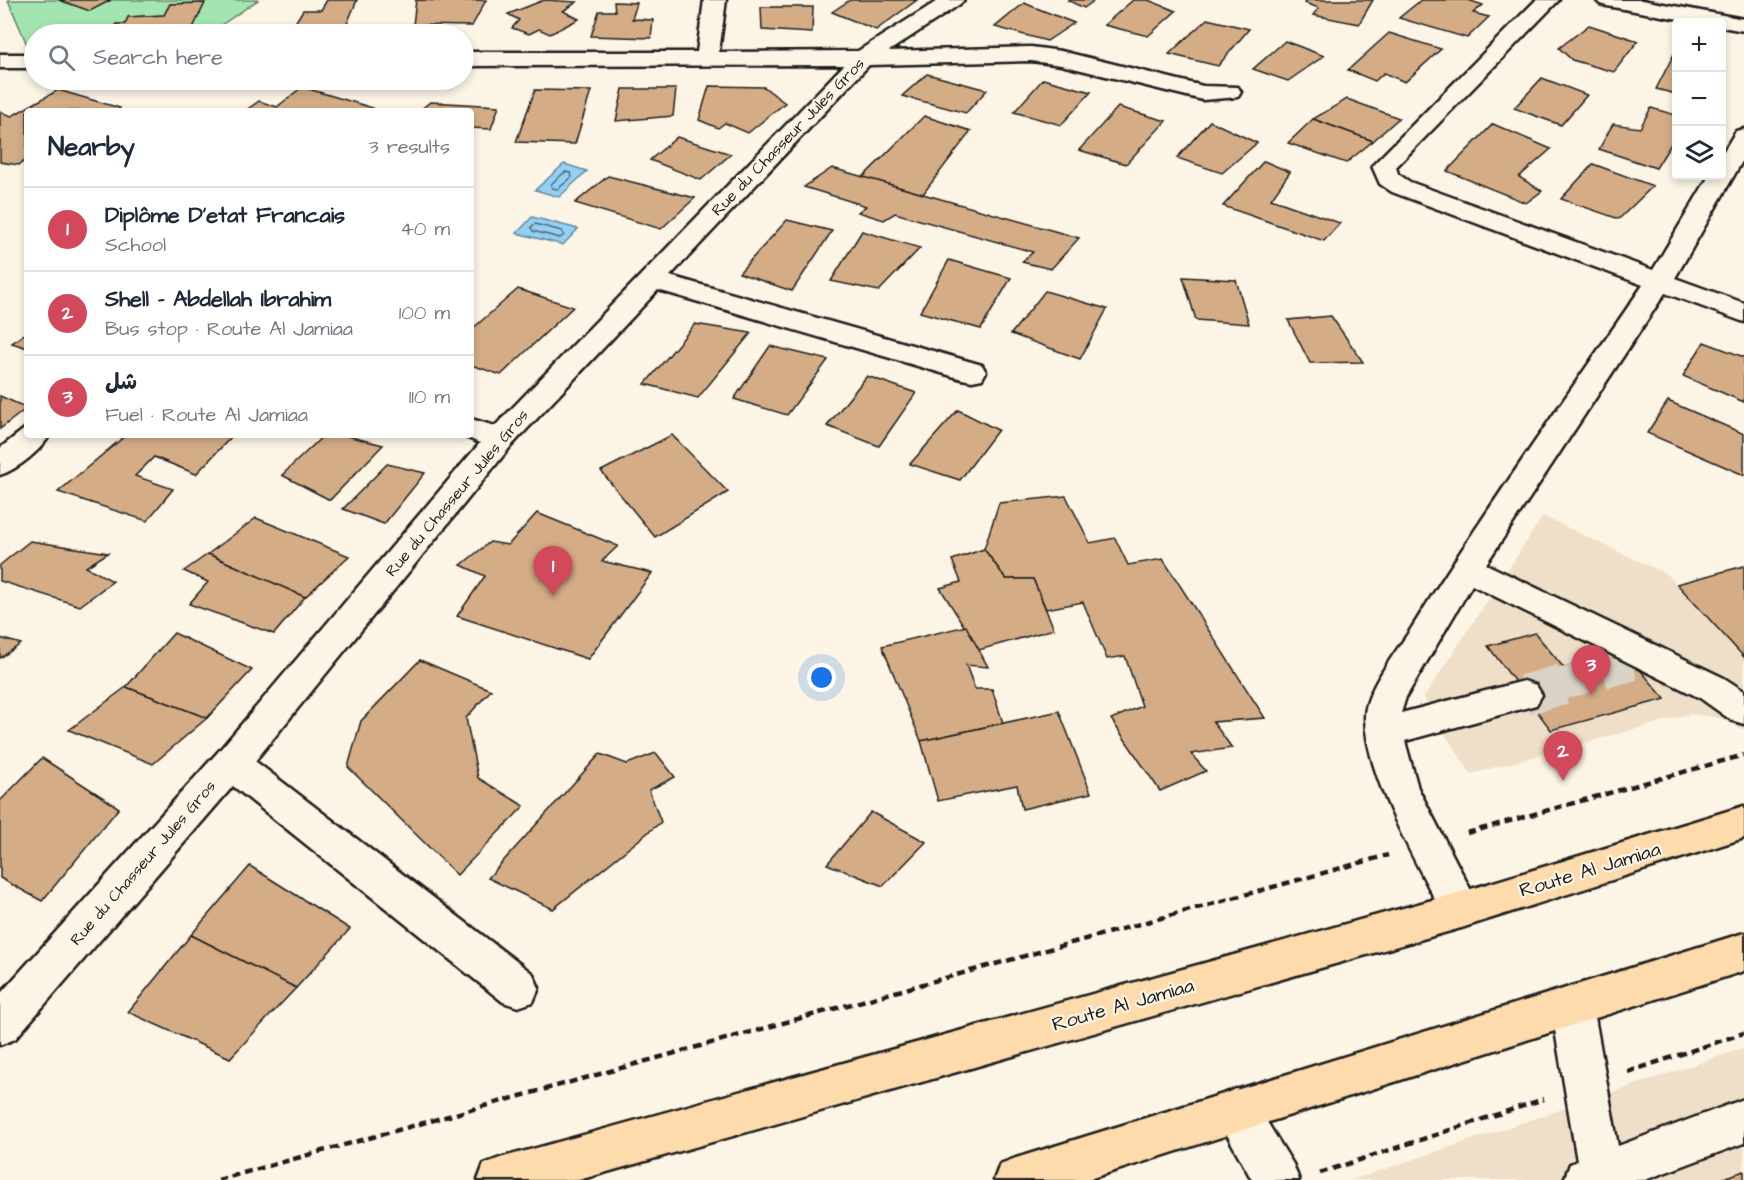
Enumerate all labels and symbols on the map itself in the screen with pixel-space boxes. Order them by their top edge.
street label: Rue du Chasseur Jules Gros [706,53,870,221]
street label: Rue du Chasseur Jules Gros [380,405,534,581]
pin: 1 [534,546,572,596]
pin: 3 [1572,646,1610,695]
your location [807,663,836,692]
pin: 2 [1544,732,1582,781]
street label: Rue du Chasseur Jules Gros [65,776,221,950]
street label: Route Al Jamiaa [1516,835,1664,905]
street label: Route Al Jamiaa [1049,971,1197,1039]

